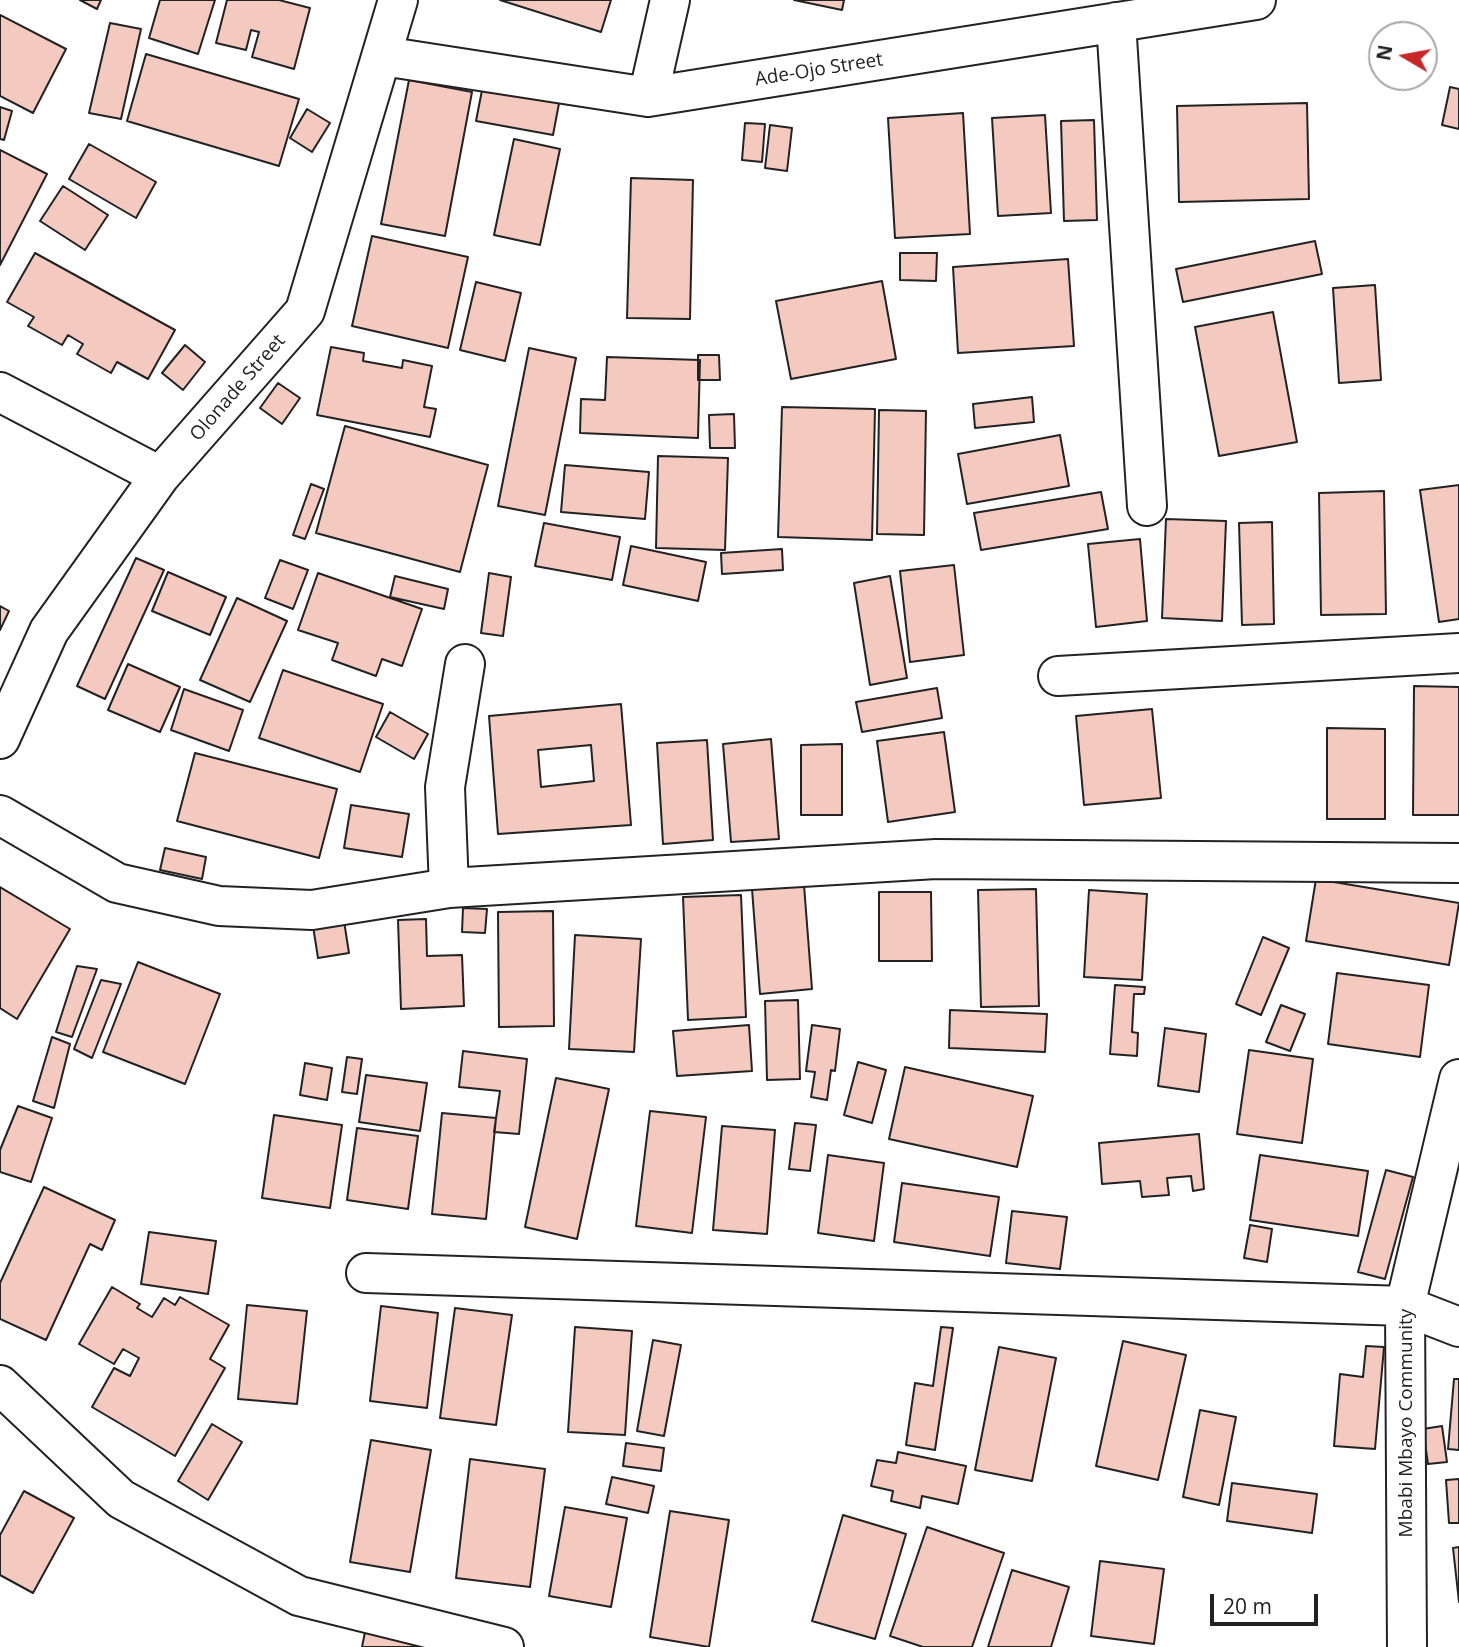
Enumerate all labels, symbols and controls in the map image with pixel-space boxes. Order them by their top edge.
north arrow [1368,21,1438,91]
text: N [1370,43,1398,63]
street label: Ade-Ojo Street [753,49,885,91]
street label: Olonade Street [186,330,290,446]
street label: Mbabi Mbayo Community [1396,1309,1418,1537]
scale bar [1214,1580,1322,1624]
text: 20 m [1223,1592,1272,1620]

